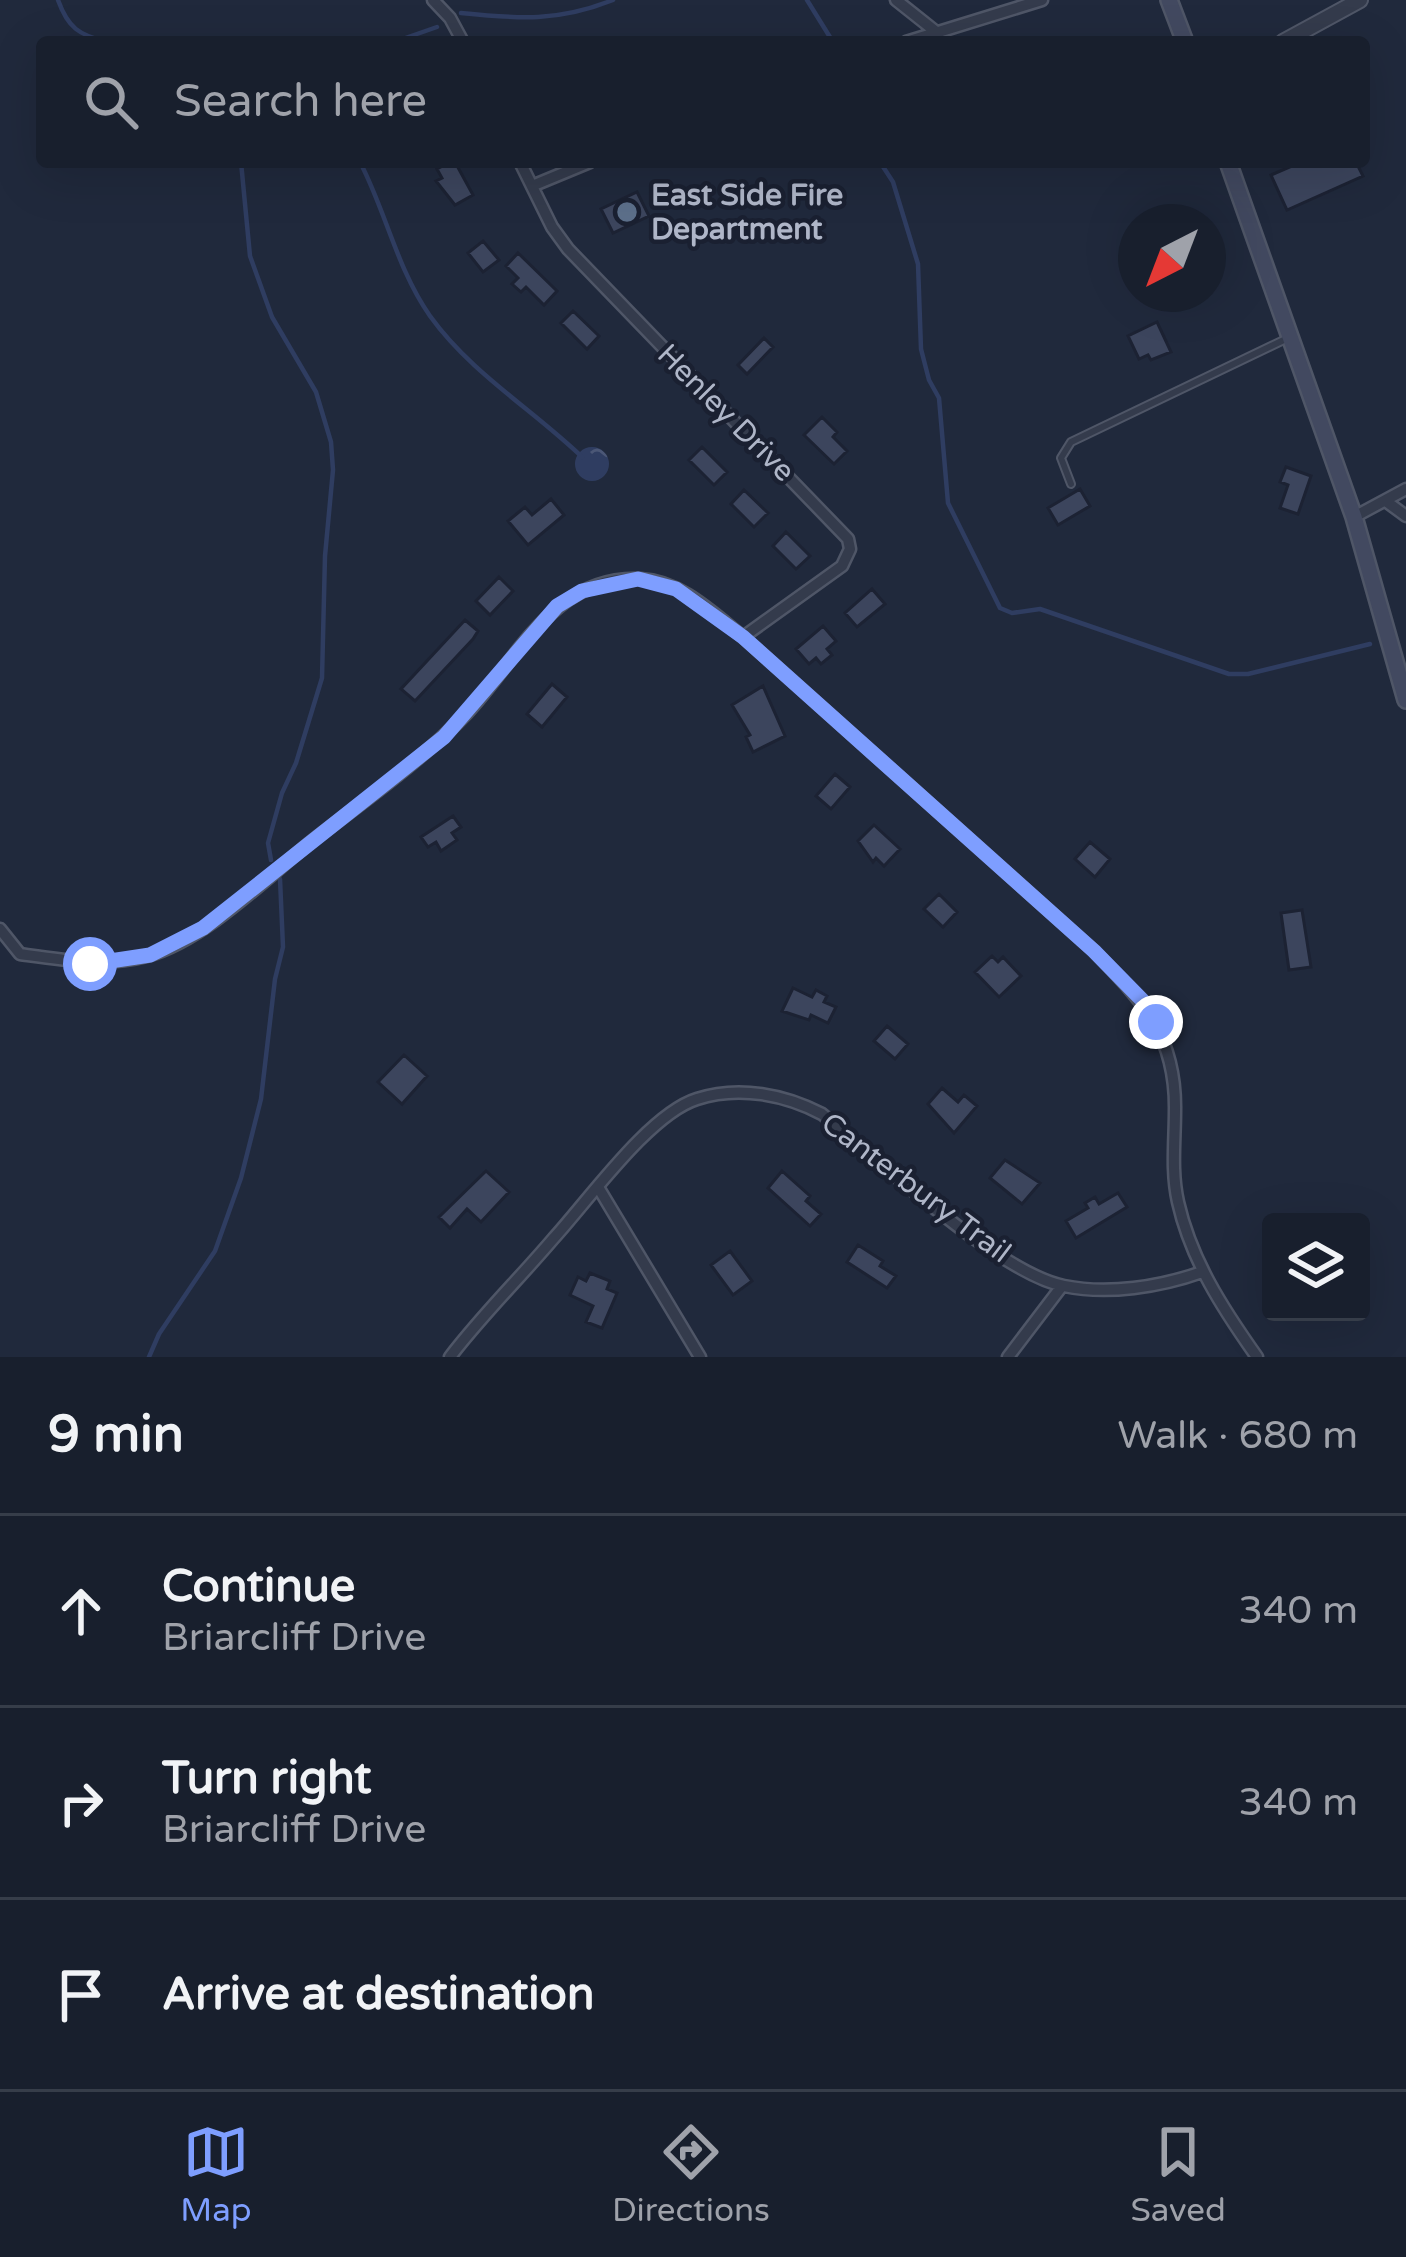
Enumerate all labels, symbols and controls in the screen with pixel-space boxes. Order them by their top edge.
search box [36,36,1370,168]
icon: search [78,69,144,135]
text: Search here [174,75,427,129]
place label: East Side Fire Department [651,177,843,248]
marker: East Side Fire Department [614,199,640,225]
north arrow [1118,204,1226,312]
street label: Henley Drive [649,336,803,490]
route start [63,937,117,991]
route end [1129,995,1183,1049]
street label: Canterbury Trail [814,1105,1018,1271]
map controls [1262,1213,1370,1321]
button: layers [1262,1213,1370,1321]
text: 9 min [48,1404,184,1466]
text: Walk · 680 m [1117,1412,1358,1459]
text: Continue [162,1560,355,1614]
icon: ahead [48,1578,114,1644]
text: 340 m [1239,1587,1358,1634]
text: Briarcliff Drive [162,1614,426,1661]
text: Turn right [162,1752,371,1806]
icon: right [48,1770,114,1836]
text: 340 m [1239,1779,1358,1826]
text: Briarcliff Drive [162,1806,426,1853]
icon: arrive [48,1962,114,2028]
text: Arrive at destination [162,1968,594,2022]
tab: Map [180,2119,252,2230]
tab: Directions [612,2119,770,2230]
tab: Saved [1130,2119,1226,2230]

